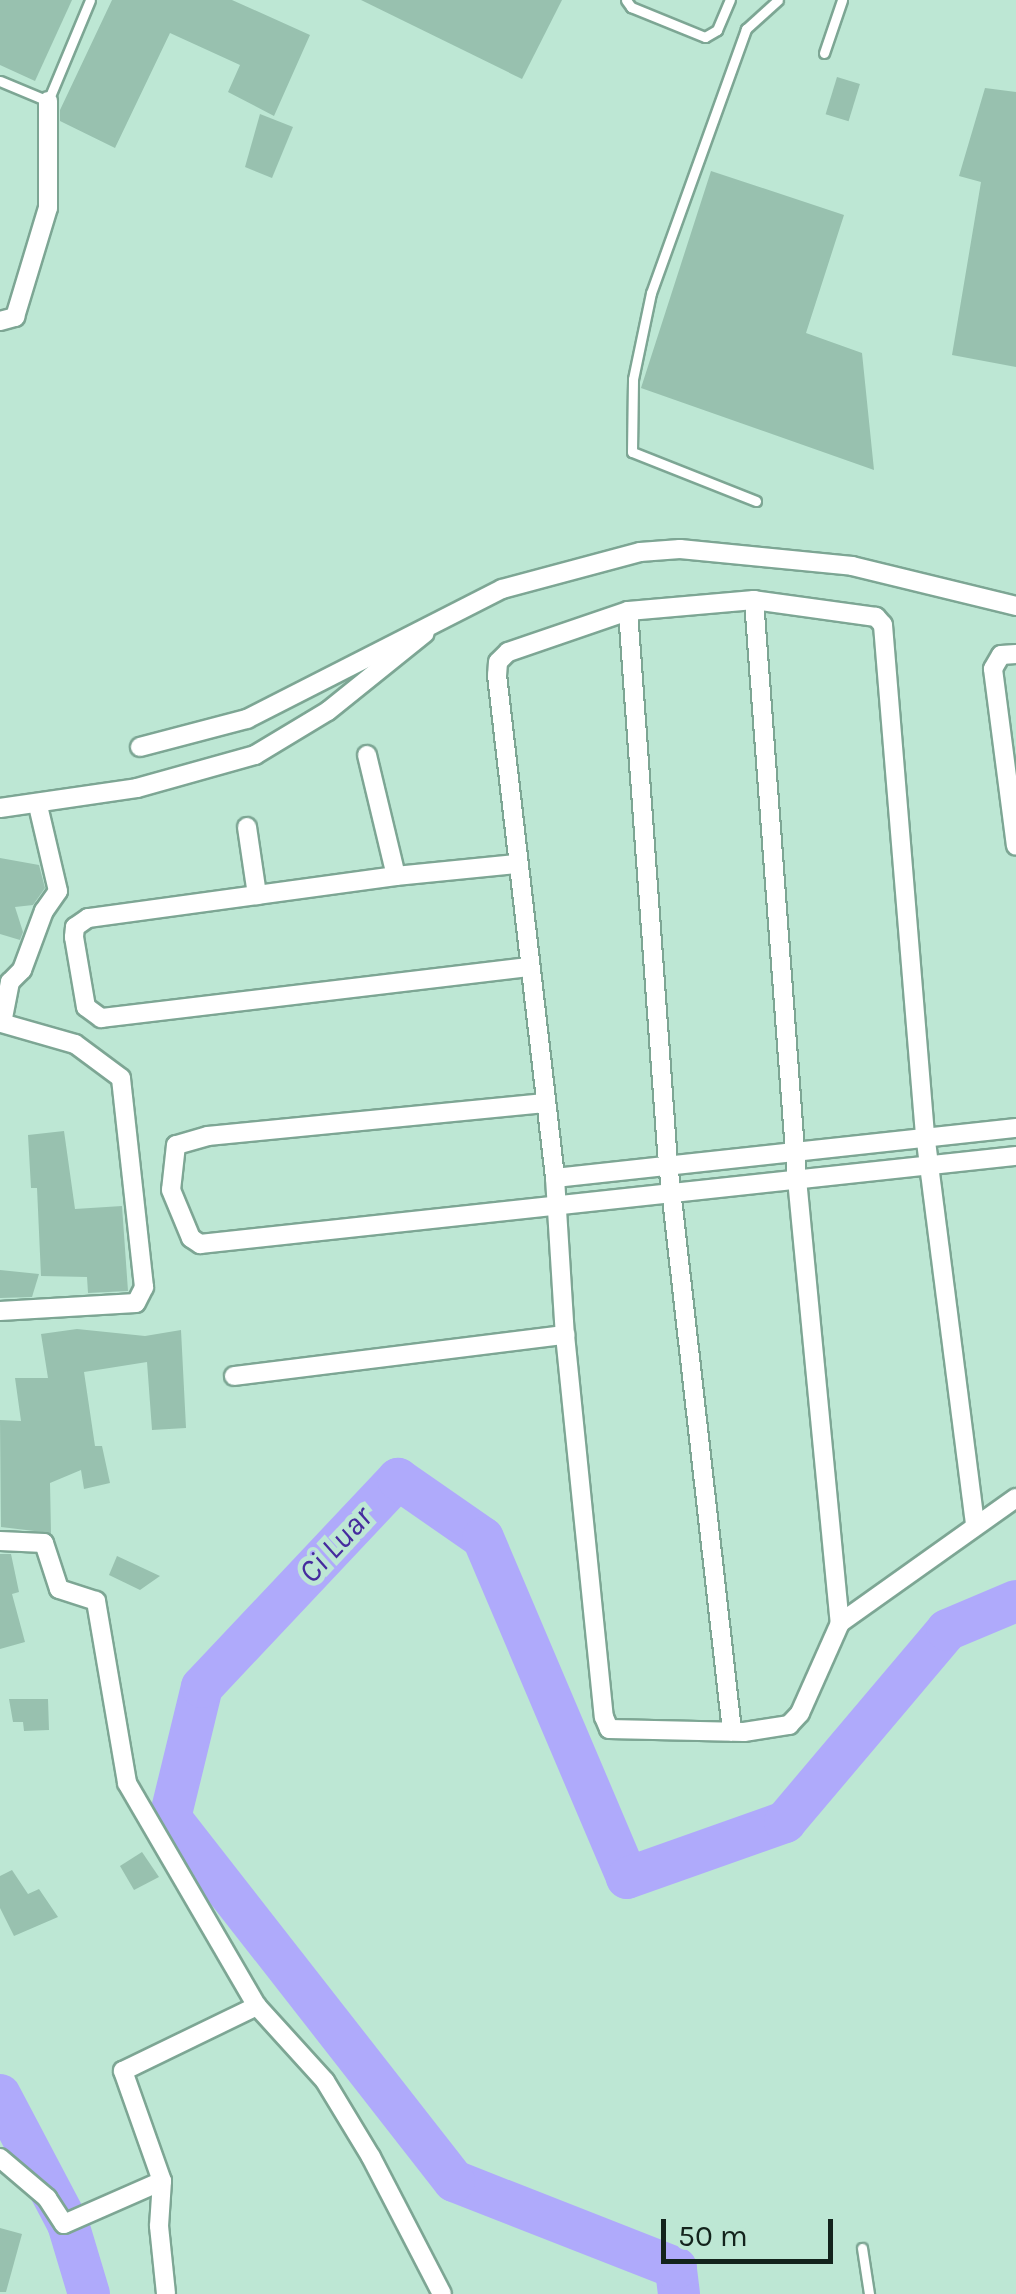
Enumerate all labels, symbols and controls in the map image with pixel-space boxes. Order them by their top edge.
water label: Ci Luar [291,1499,381,1591]
scale bar [666,2199,838,2261]
text: 50 m [678,2218,748,2254]

